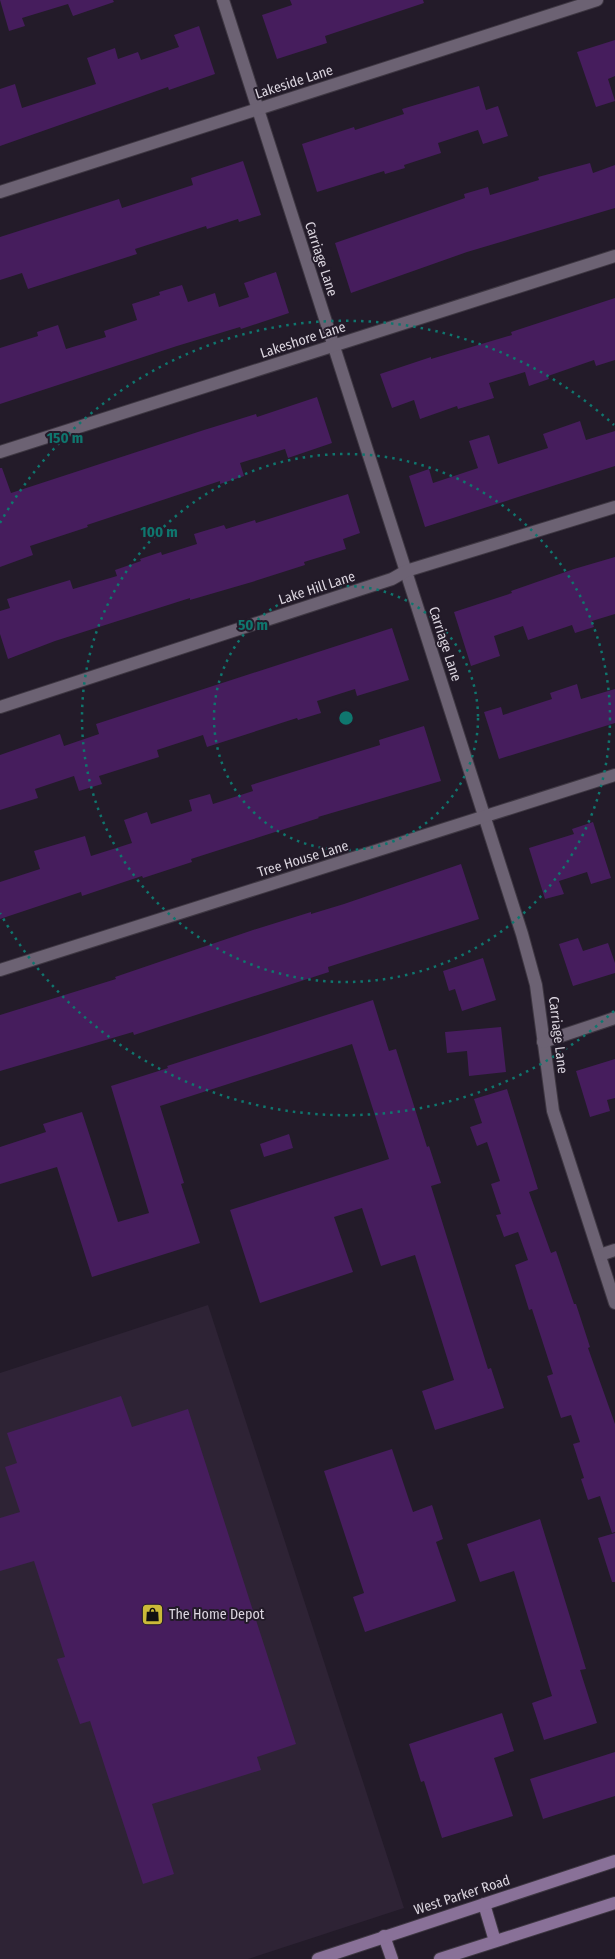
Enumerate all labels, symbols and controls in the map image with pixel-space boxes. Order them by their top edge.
street label: Lakeside Lane [253,61,335,103]
street label: Carriage Lane [301,219,341,299]
street label: Lakeshore Lane [258,318,348,362]
text: 150 m [47,429,83,447]
text: 100 m [140,523,178,541]
street label: Lake Hill Lane [277,568,358,608]
street label: Carriage Lane [425,604,465,684]
text: 50 m [238,616,268,634]
centre of rings [337,709,355,727]
street label: Tree House Lane [255,837,351,881]
street label: Carriage Lane [545,995,571,1075]
shop icon: The Home Depot [141,1602,165,1626]
place label: The Home Depot [169,1606,265,1623]
street label: West Parker Road [412,1871,512,1919]

